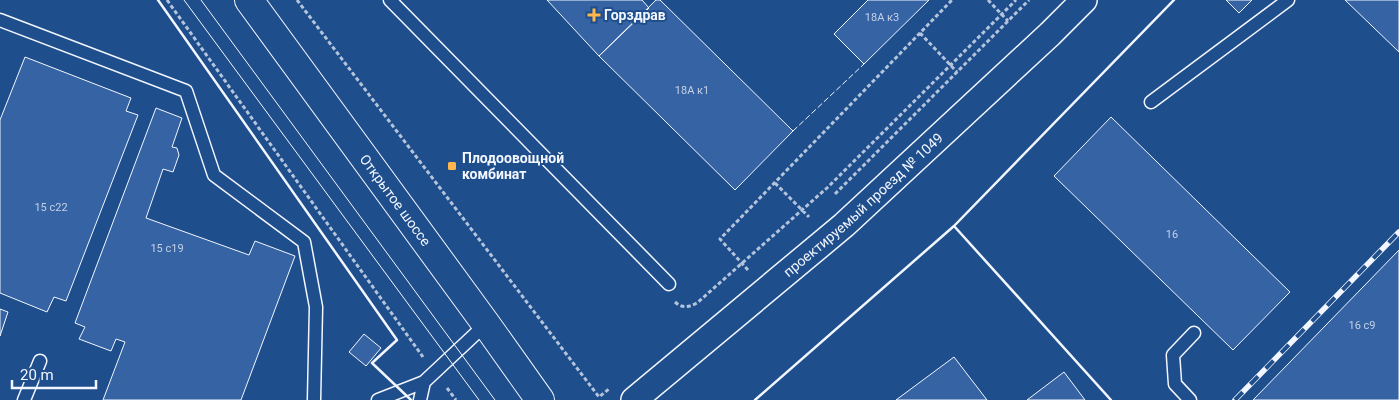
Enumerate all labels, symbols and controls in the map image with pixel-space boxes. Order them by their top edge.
place label: Горздрав [604,7,666,23]
marker: Горздрав [588,9,600,21]
house number: 18А к3 [865,11,899,24]
house number: 18А к1 [675,84,709,97]
street label: проектируемый проезд № 1049 [780,130,946,280]
place label: Плодоовощной комбинат [462,150,564,182]
street label: Открытое шоссе [357,151,434,249]
marker: Плодоовощной комбинат [446,160,458,172]
house number: 15 с22 [34,201,68,214]
house number: 16 [1166,228,1178,241]
house number: 15 с19 [150,242,184,255]
house number: 16 с9 [1348,319,1376,332]
scale bar [12,358,96,390]
text: 20 m [20,366,54,384]

